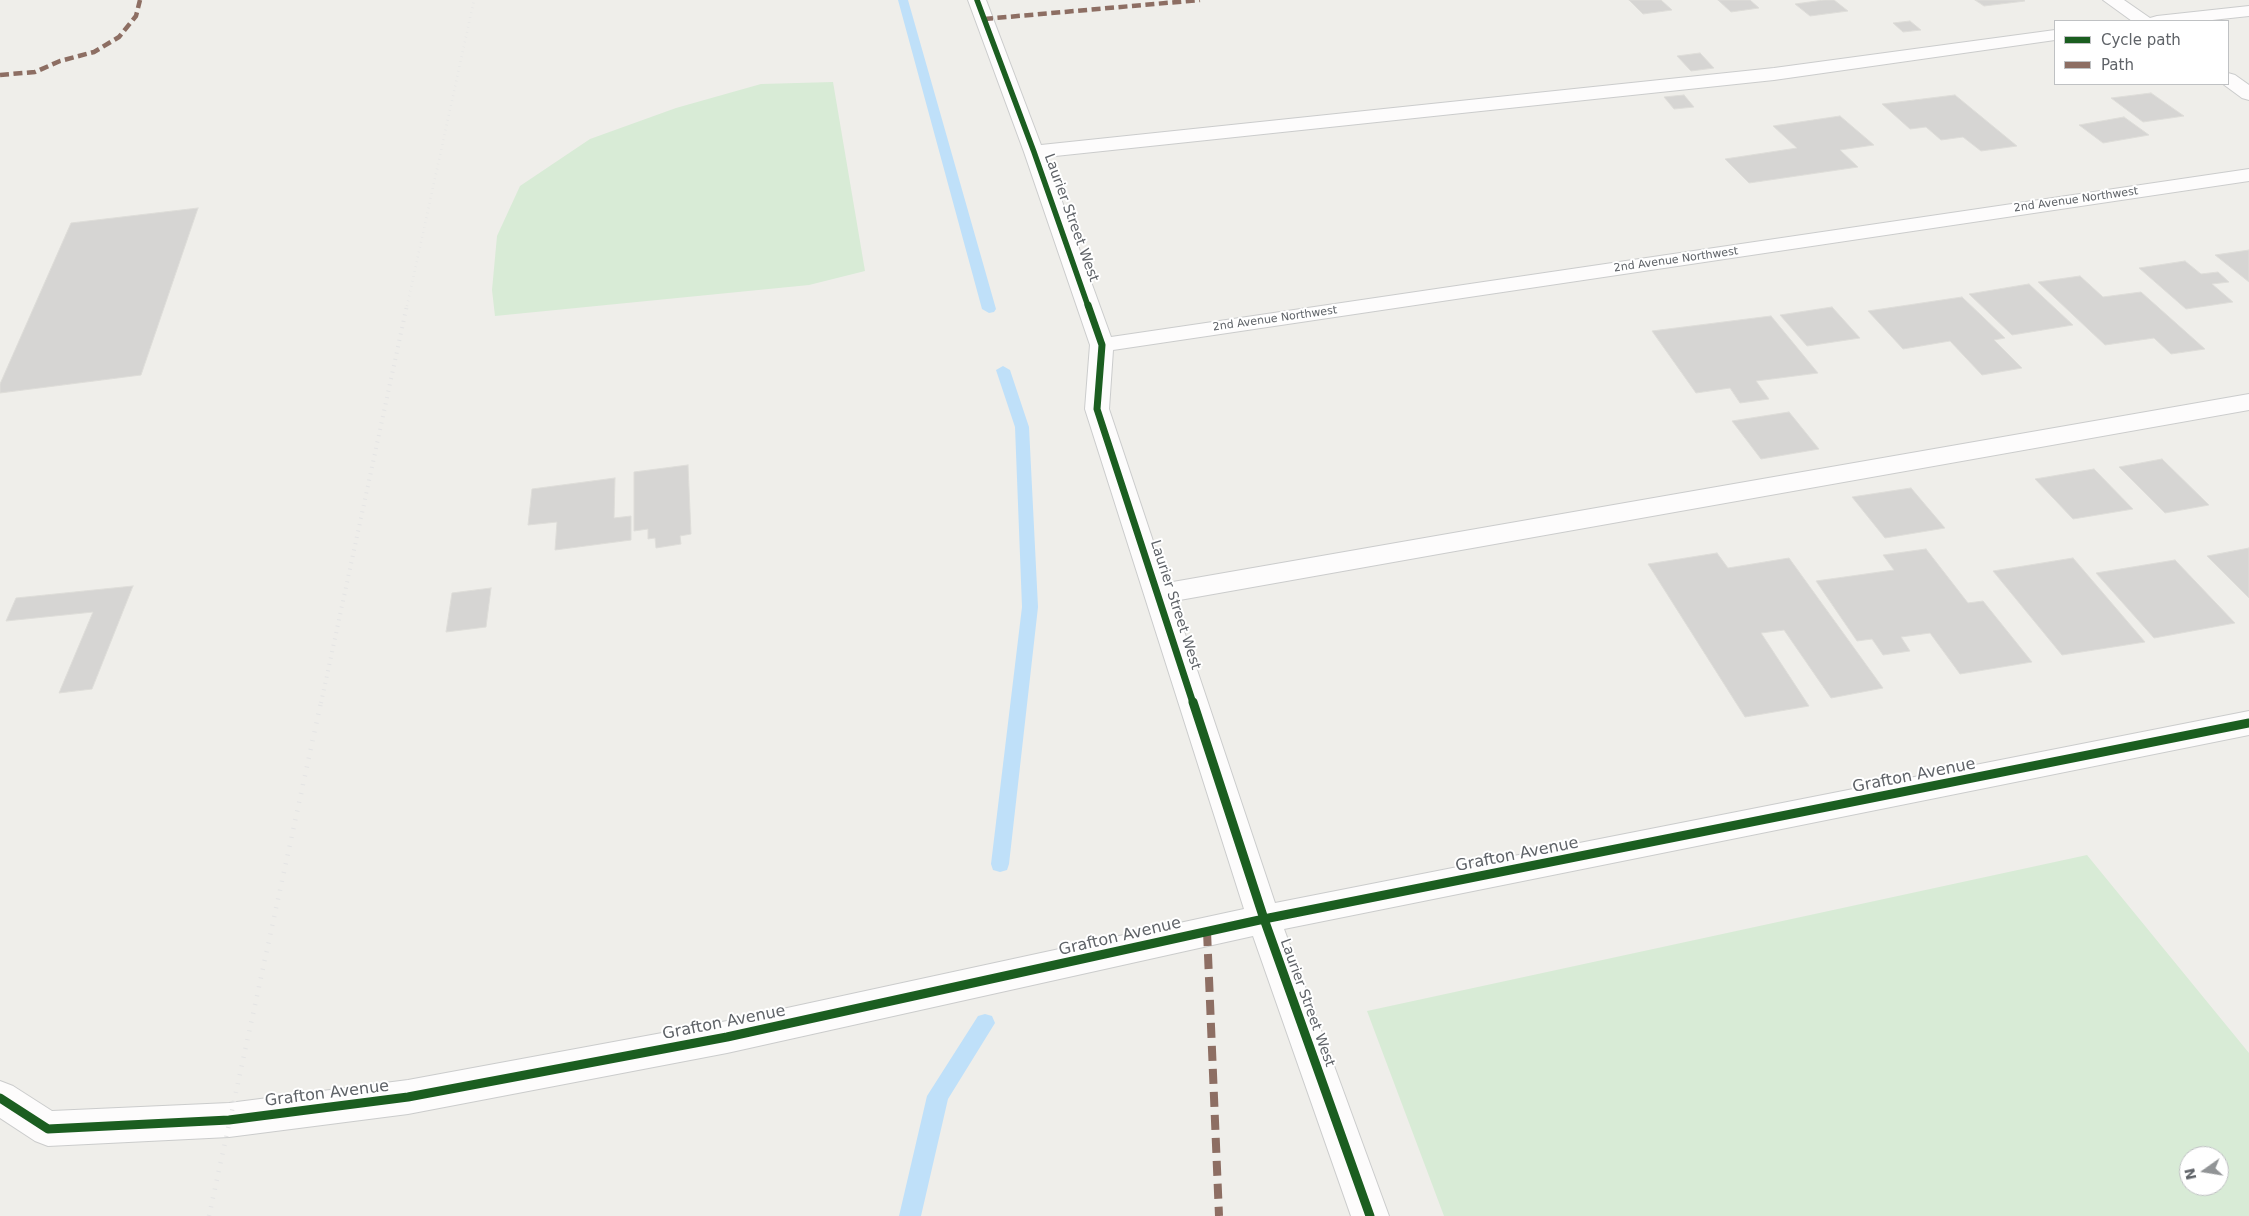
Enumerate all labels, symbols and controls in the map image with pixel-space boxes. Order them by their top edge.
legend [2054,20,2229,85]
text: Cycle path [2101,31,2181,49]
text: Path [2101,56,2134,74]
street label: Laurier Street West [1040,152,1102,284]
street label: 2nd Avenue Northwest [2013,185,2139,215]
street label: 2nd Avenue Northwest [1613,245,1739,275]
street label: 2nd Avenue Northwest [1212,304,1338,334]
street label: Laurier Street West [1146,538,1204,672]
street label: Grafton Avenue [1851,755,1977,797]
street label: Grafton Avenue [1454,834,1580,876]
street label: Grafton Avenue [1057,914,1183,960]
street label: Laurier Street West [1276,937,1338,1069]
street label: Grafton Avenue [661,1002,787,1044]
street label: Grafton Avenue [264,1077,390,1111]
north arrow [2179,1146,2229,1196]
text: N [2181,1167,2199,1182]

